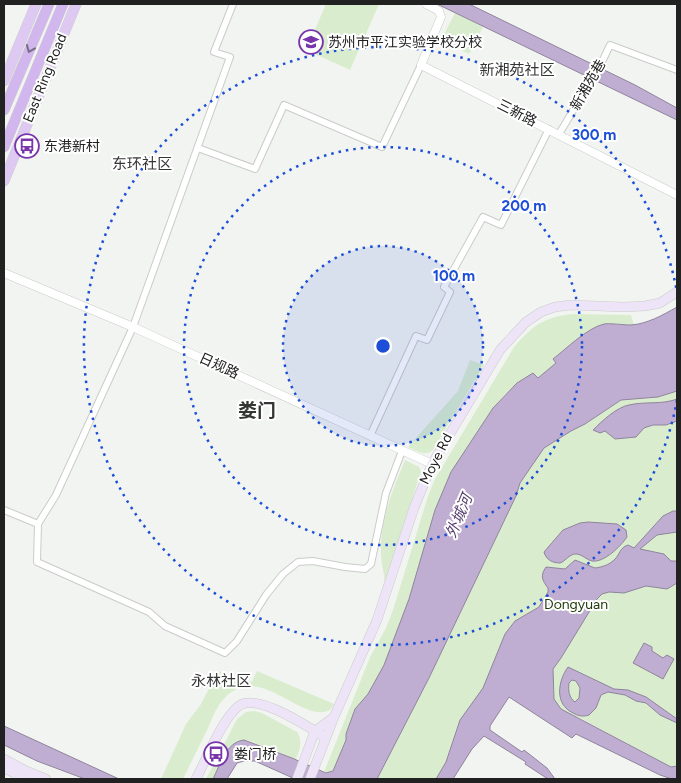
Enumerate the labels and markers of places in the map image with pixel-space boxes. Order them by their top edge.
school or university icon: 苏州市平江实验学校分校 [298,29,324,55]
place label: 苏州市平江实验学校分校 [328,34,482,51]
bus stop icon: 东港新村 [14,133,40,159]
place label: 东港新村 [44,138,100,155]
centre of rings [374,337,392,355]
bus stop icon: 娄门桥 [203,741,229,767]
place label: 娄门桥 [234,746,276,763]

